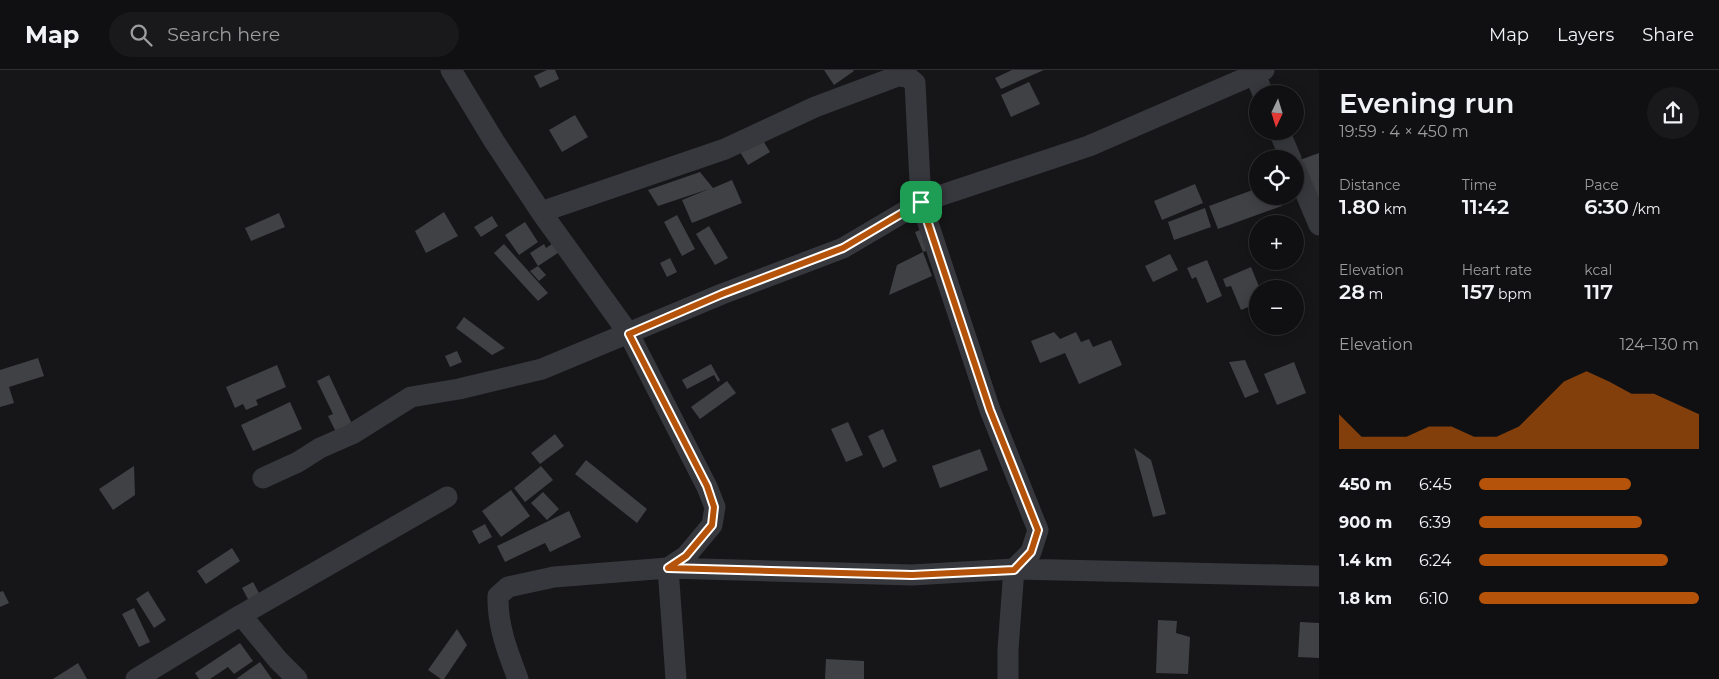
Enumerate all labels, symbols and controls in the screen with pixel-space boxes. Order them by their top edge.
search box [109,12,459,57]
text: Map [25,20,79,49]
icon: search [127,21,155,49]
text: Search here [167,23,280,46]
text: Map [1489,24,1529,46]
text: Layers [1557,24,1614,46]
text: Share [1642,24,1694,46]
north arrow [1249,85,1304,140]
map controls [1249,85,1304,335]
text: Evening run [1339,86,1514,120]
button: share [1647,87,1699,139]
text: 19:59 · 4 × 450 m [1339,122,1469,141]
button: locate [1249,150,1304,205]
text: Distance [1339,176,1401,194]
text: Time [1462,176,1497,194]
text: Pace [1584,176,1619,194]
pin [900,181,942,223]
icon: arrive [907,188,935,216]
text: 1.80 [1339,194,1380,219]
text: 11:42 [1462,194,1509,219]
text: 6:30 [1584,194,1629,219]
text: km [1380,200,1407,218]
text: /km [1629,200,1661,218]
button: + [1249,215,1304,270]
text: Elevation [1339,261,1404,279]
text: Heart rate [1462,261,1532,279]
text: kcal [1584,261,1612,279]
text: 28 [1339,279,1365,304]
text: 157 [1462,279,1494,304]
text: 117 [1584,279,1613,304]
button: − [1249,280,1304,335]
text: m [1365,285,1383,303]
text: bpm [1494,285,1532,303]
text: Elevation [1339,335,1413,354]
text: 124–130 m [1619,335,1699,354]
text: 450 m [1339,475,1392,494]
text: 6:45 [1419,475,1452,494]
text: 900 m [1339,513,1392,532]
text: 6:39 [1419,513,1451,532]
text: 1.4 km [1339,551,1392,570]
text: 6:24 [1419,551,1451,570]
text: 1.8 km [1339,589,1392,608]
text: 6:10 [1419,589,1449,608]

